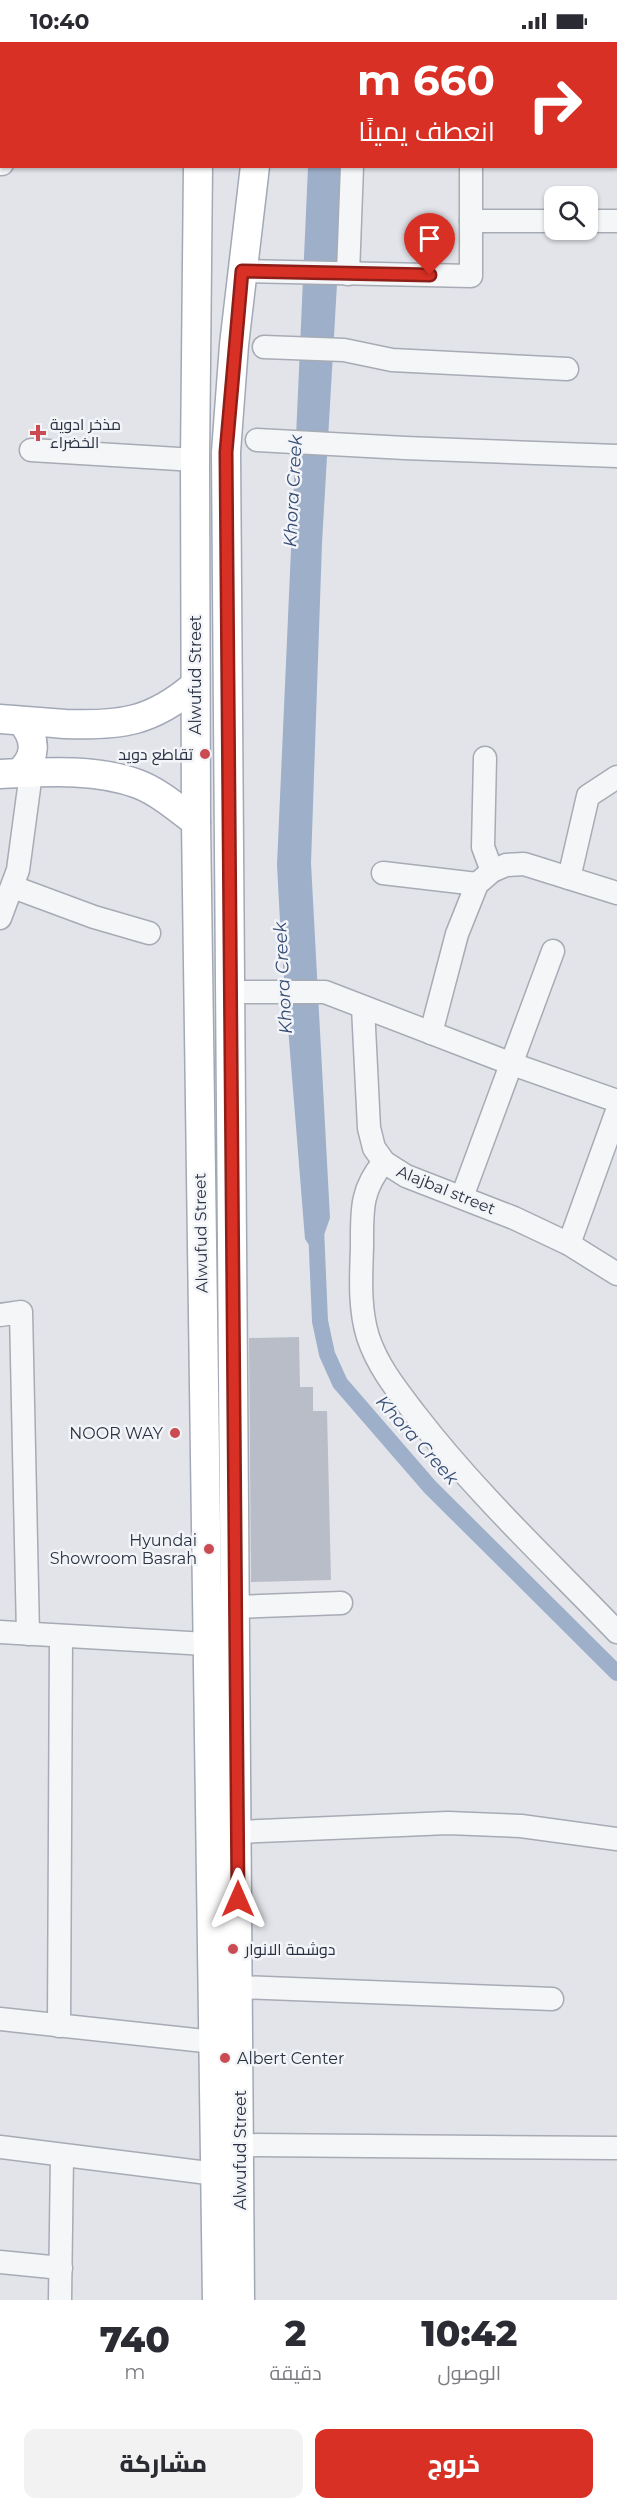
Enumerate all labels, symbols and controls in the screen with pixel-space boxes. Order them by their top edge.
text: 10:40 [30,8,89,35]
text: 660 m [357,54,495,106]
icon: right [516,66,594,144]
text: انعطف يمينًا [358,115,495,148]
map controls [544,186,598,240]
button: search [544,186,598,240]
pin [404,213,455,275]
icon: arrive [413,222,446,255]
place label: مذخر ادوية الخضراء [50,415,121,452]
marker: مذخر ادوية الخضراء [31,426,45,440]
water label: Khora Creek [279,433,307,548]
street label: Alwufud Street [186,614,205,735]
place label: تقاطع دويد [118,745,194,766]
marker: تقاطع دويد [198,747,212,761]
water label: Khora Creek [269,920,297,1035]
street label: Alajbal street [394,1162,499,1219]
street label: Alwufud Street [190,1172,212,1293]
water label: Khora Creek [371,1391,464,1490]
place label: NOOR WAY [69,1424,164,1443]
marker: NOOR WAY [168,1426,182,1440]
place label: Hyundai Showroom Basrah [50,1531,197,1568]
marker: Hyundai Showroom Basrah [202,1542,216,1556]
position arrow [206,1867,270,1931]
place label: دوشمة الانوار [244,1940,336,1959]
marker: دوشمة الانوار [226,1942,240,1956]
place label: Albert Center [237,2049,344,2068]
marker: Albert Center [218,2051,232,2065]
street label: Alwufud Street [231,2089,250,2210]
text: 2 [285,2311,306,2355]
text: 10:42 [421,2311,517,2355]
text: 740 [100,2317,170,2361]
text: m [124,2360,145,2384]
text: دقيقة [270,2361,322,2385]
text: الوصول [437,2361,501,2385]
button: مشاركة [24,2429,303,2498]
button: خروج [315,2429,593,2498]

